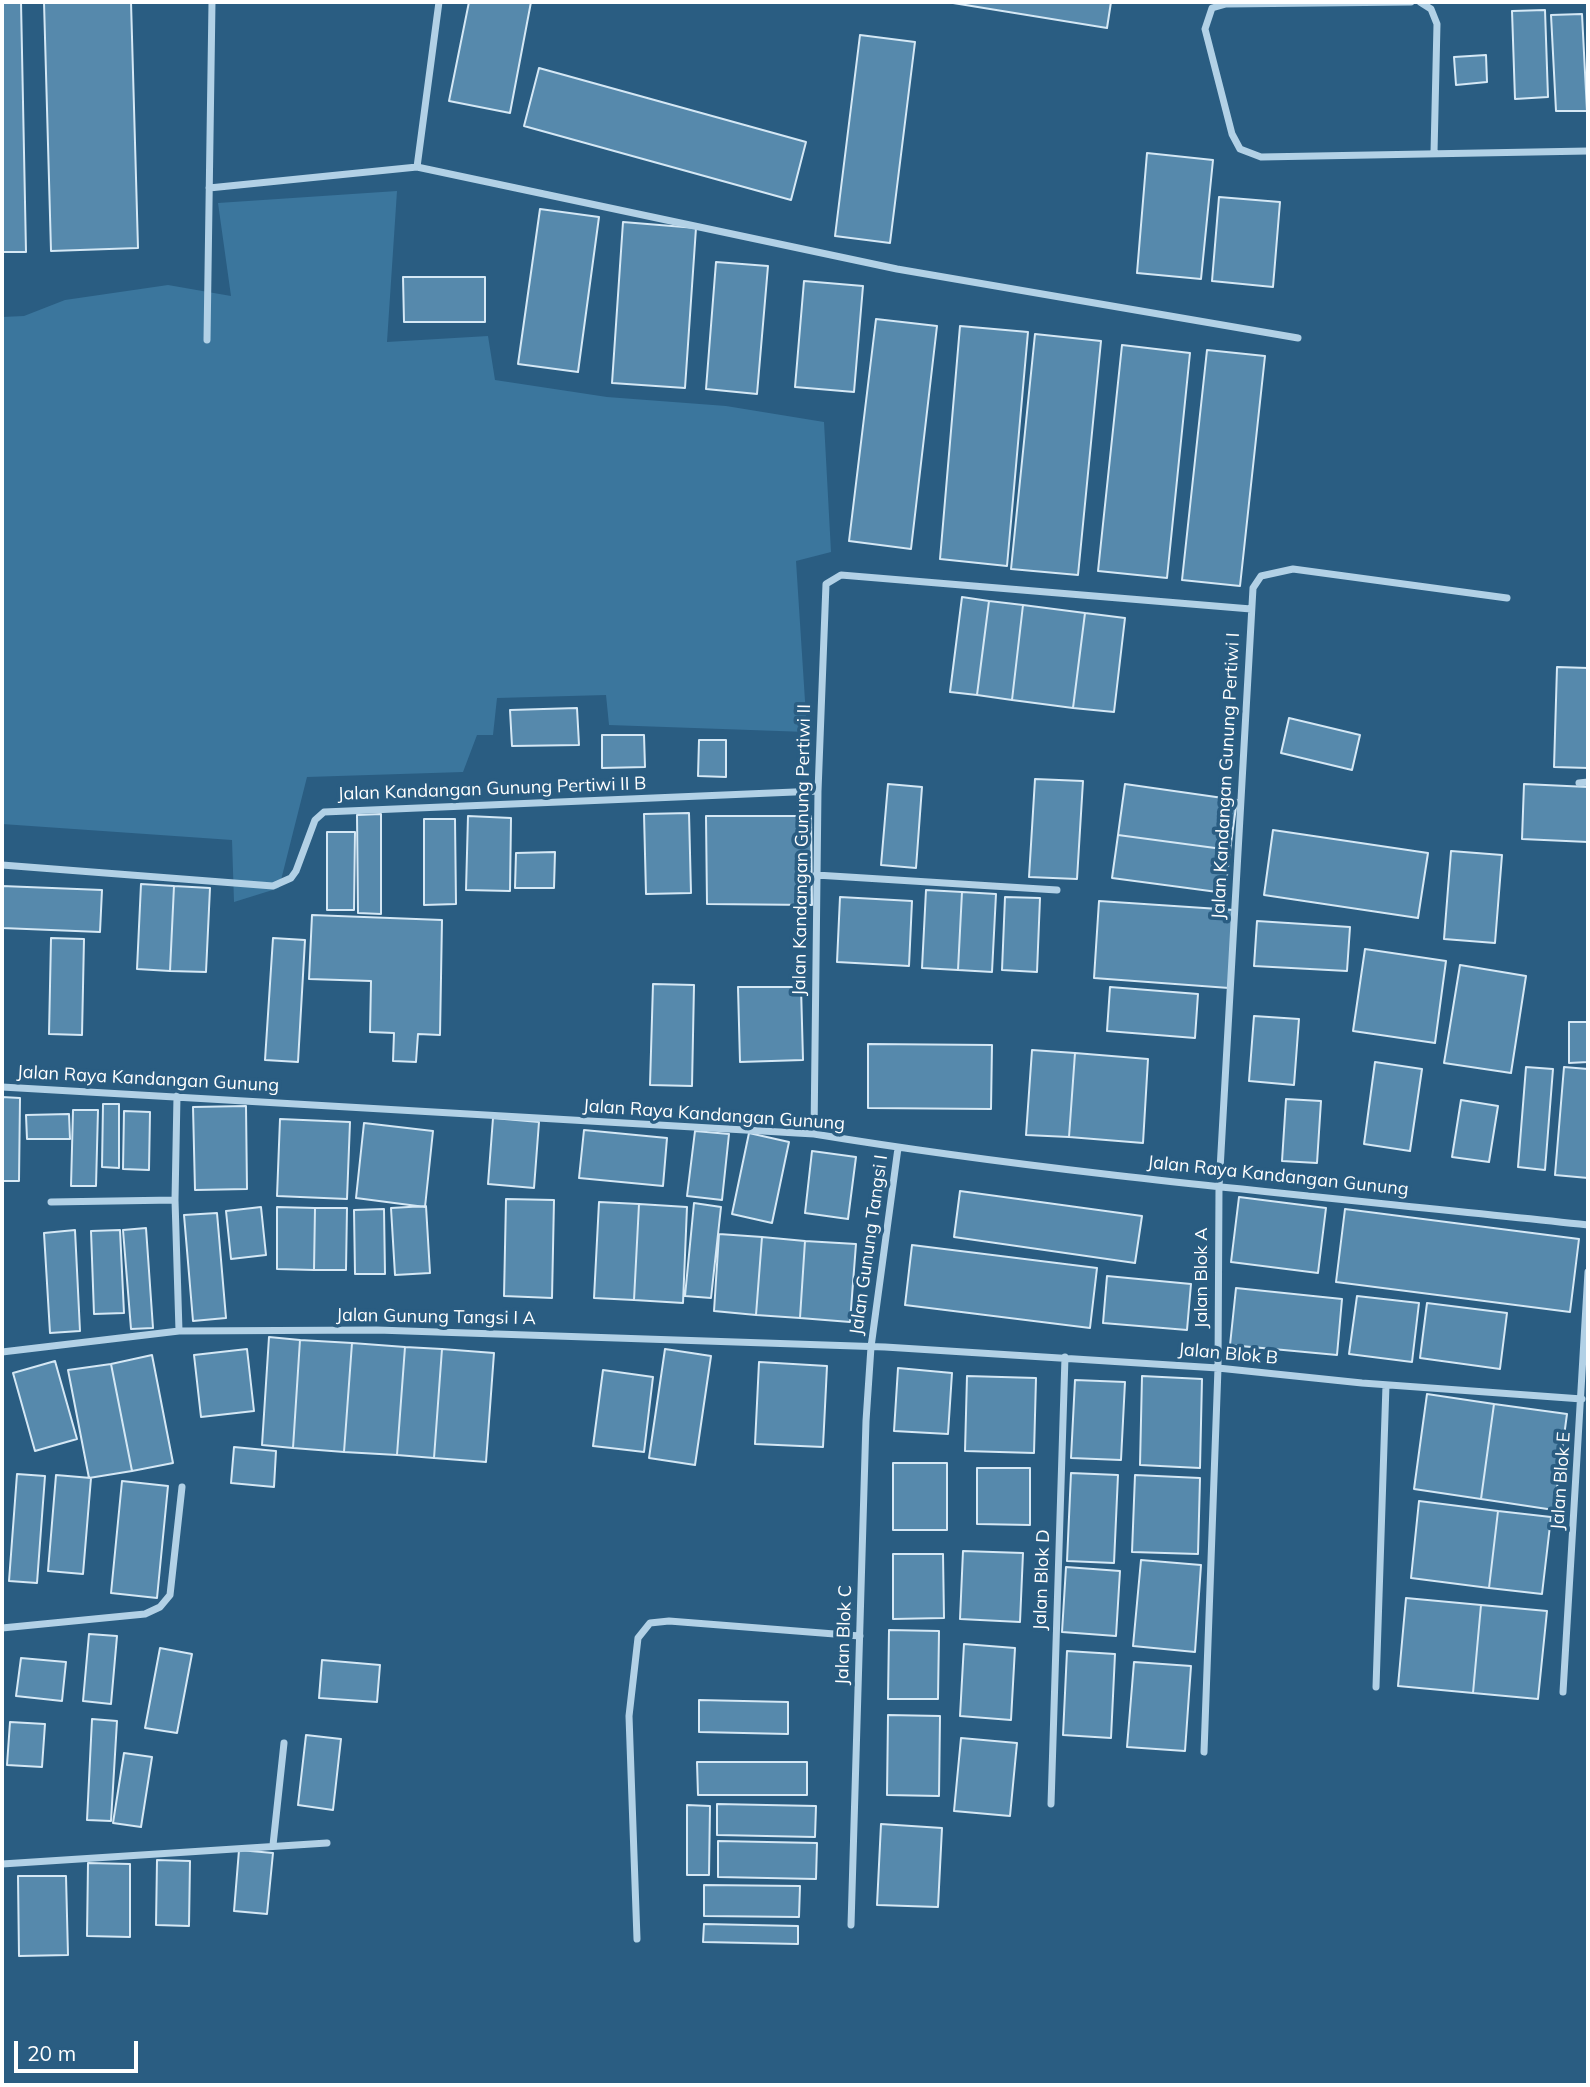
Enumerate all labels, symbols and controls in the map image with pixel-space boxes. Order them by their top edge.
street label: Jalan Kandangan Gunung Pertiwi I [1208,632,1244,920]
street label: Jalan Kandangan Gunung Pertiwi II [789,704,815,996]
street label: Jalan Kandangan Gunung Pertiwi II B [337,773,647,805]
street label: Jalan Raya Kandangan Gunung [16,1061,280,1097]
street label: Jalan Raya Kandangan Gunung [582,1095,846,1135]
street label: Jalan Raya Kandangan Gunung [1146,1152,1410,1200]
street label: Jalan Gunung Tangsi I [846,1153,892,1337]
street label: Jalan Blok A [1191,1227,1213,1329]
street label: Jalan Gunung Tangsi I A [336,1304,536,1330]
street label: Jalan Blok B [1177,1339,1279,1369]
street label: Jalan Blok E [1547,1431,1575,1531]
street label: Jalan Blok D [1029,1529,1055,1631]
street label: Jalan Blok C [831,1585,857,1685]
scale bar [18,2028,142,2072]
text: 20 m [27,2040,76,2066]

